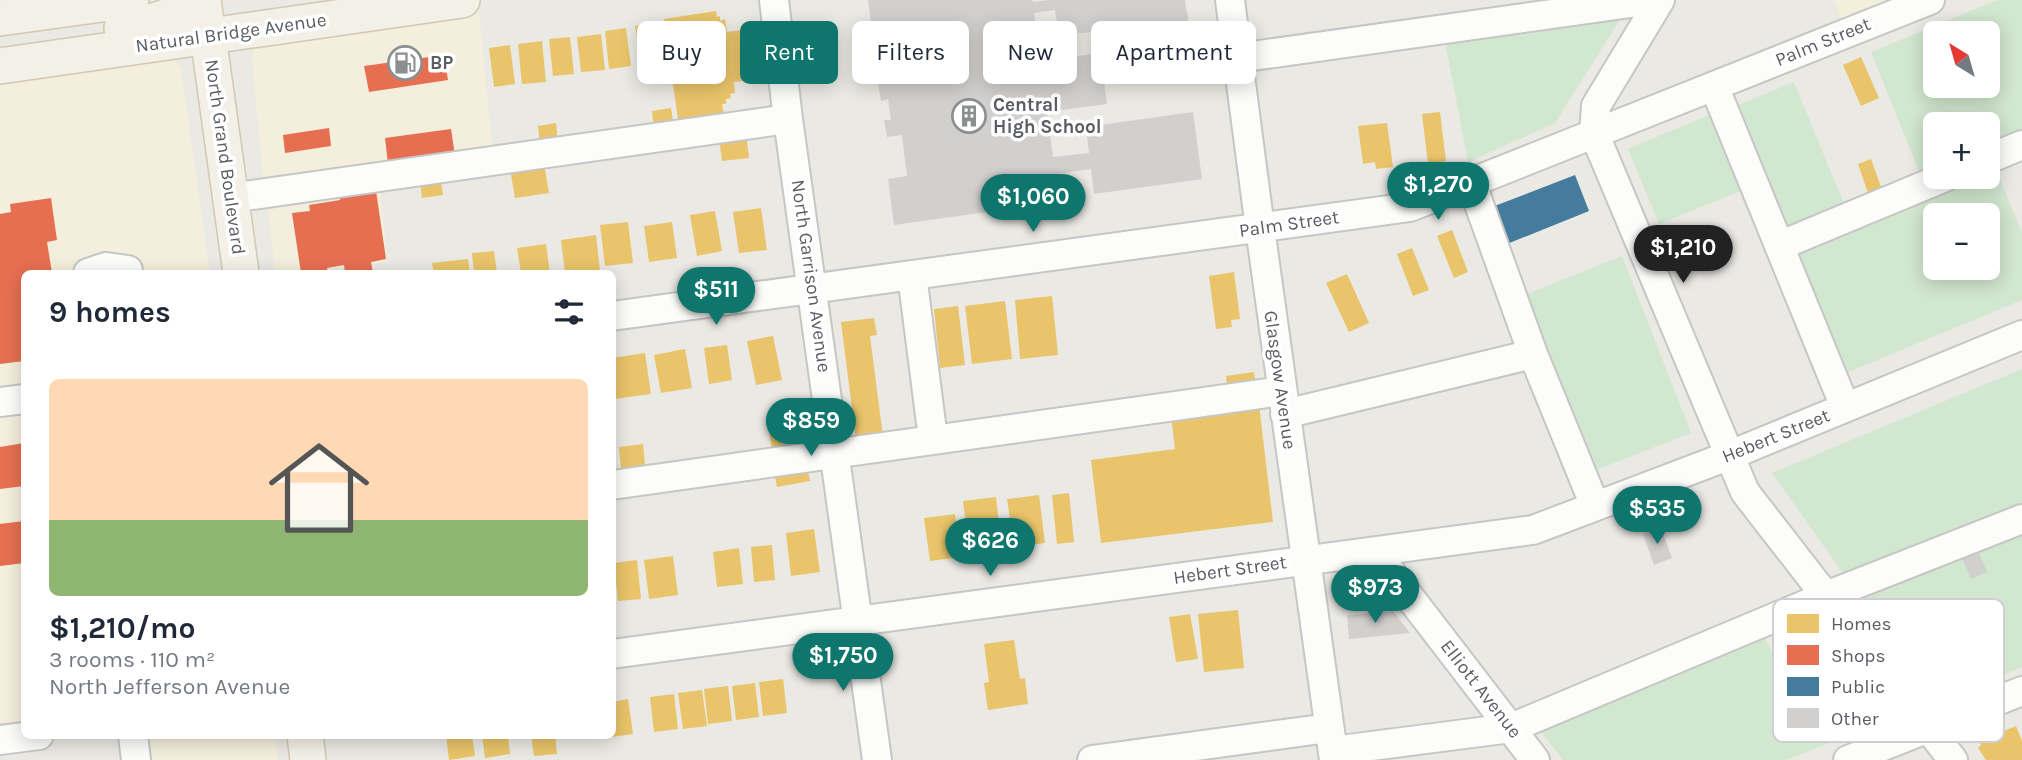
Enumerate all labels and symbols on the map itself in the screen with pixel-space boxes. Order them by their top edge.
street label: Natural Bridge Avenue [134,9,328,57]
street label: Palm Street [1772,13,1874,71]
north arrow [1923,21,2000,98]
fuel station icon: BP [386,44,424,82]
place label: BP [430,52,453,74]
street label: North Grand Boulevard [200,58,250,256]
place label: Central High School [993,94,1102,138]
building icon: Central High School [950,97,988,135]
pin: $1,270 [1381,162,1495,222]
pin: $1,060 [976,174,1090,234]
street label: North Garrison Avenue [787,178,835,374]
street label: Palm Street [1238,206,1340,242]
pin: $1,210 [1626,226,1740,285]
pin: $511 [675,268,757,327]
street label: Glasgow Avenue [1259,309,1301,451]
pin: $859 [770,398,852,458]
street label: Hebert Street [1719,404,1833,468]
pin: $535 [1616,486,1698,546]
pin: $626 [949,518,1031,578]
street label: Hebert Street [1172,551,1288,589]
pin: $973 [1334,566,1416,625]
legend [1773,599,2004,742]
text: Homes [1831,613,1892,635]
pin: $1,750 [786,634,900,693]
street label: Elliott Avenue [1436,635,1526,743]
text: Shops [1831,645,1885,667]
text: Public [1831,676,1885,698]
text: Other [1831,708,1879,730]

